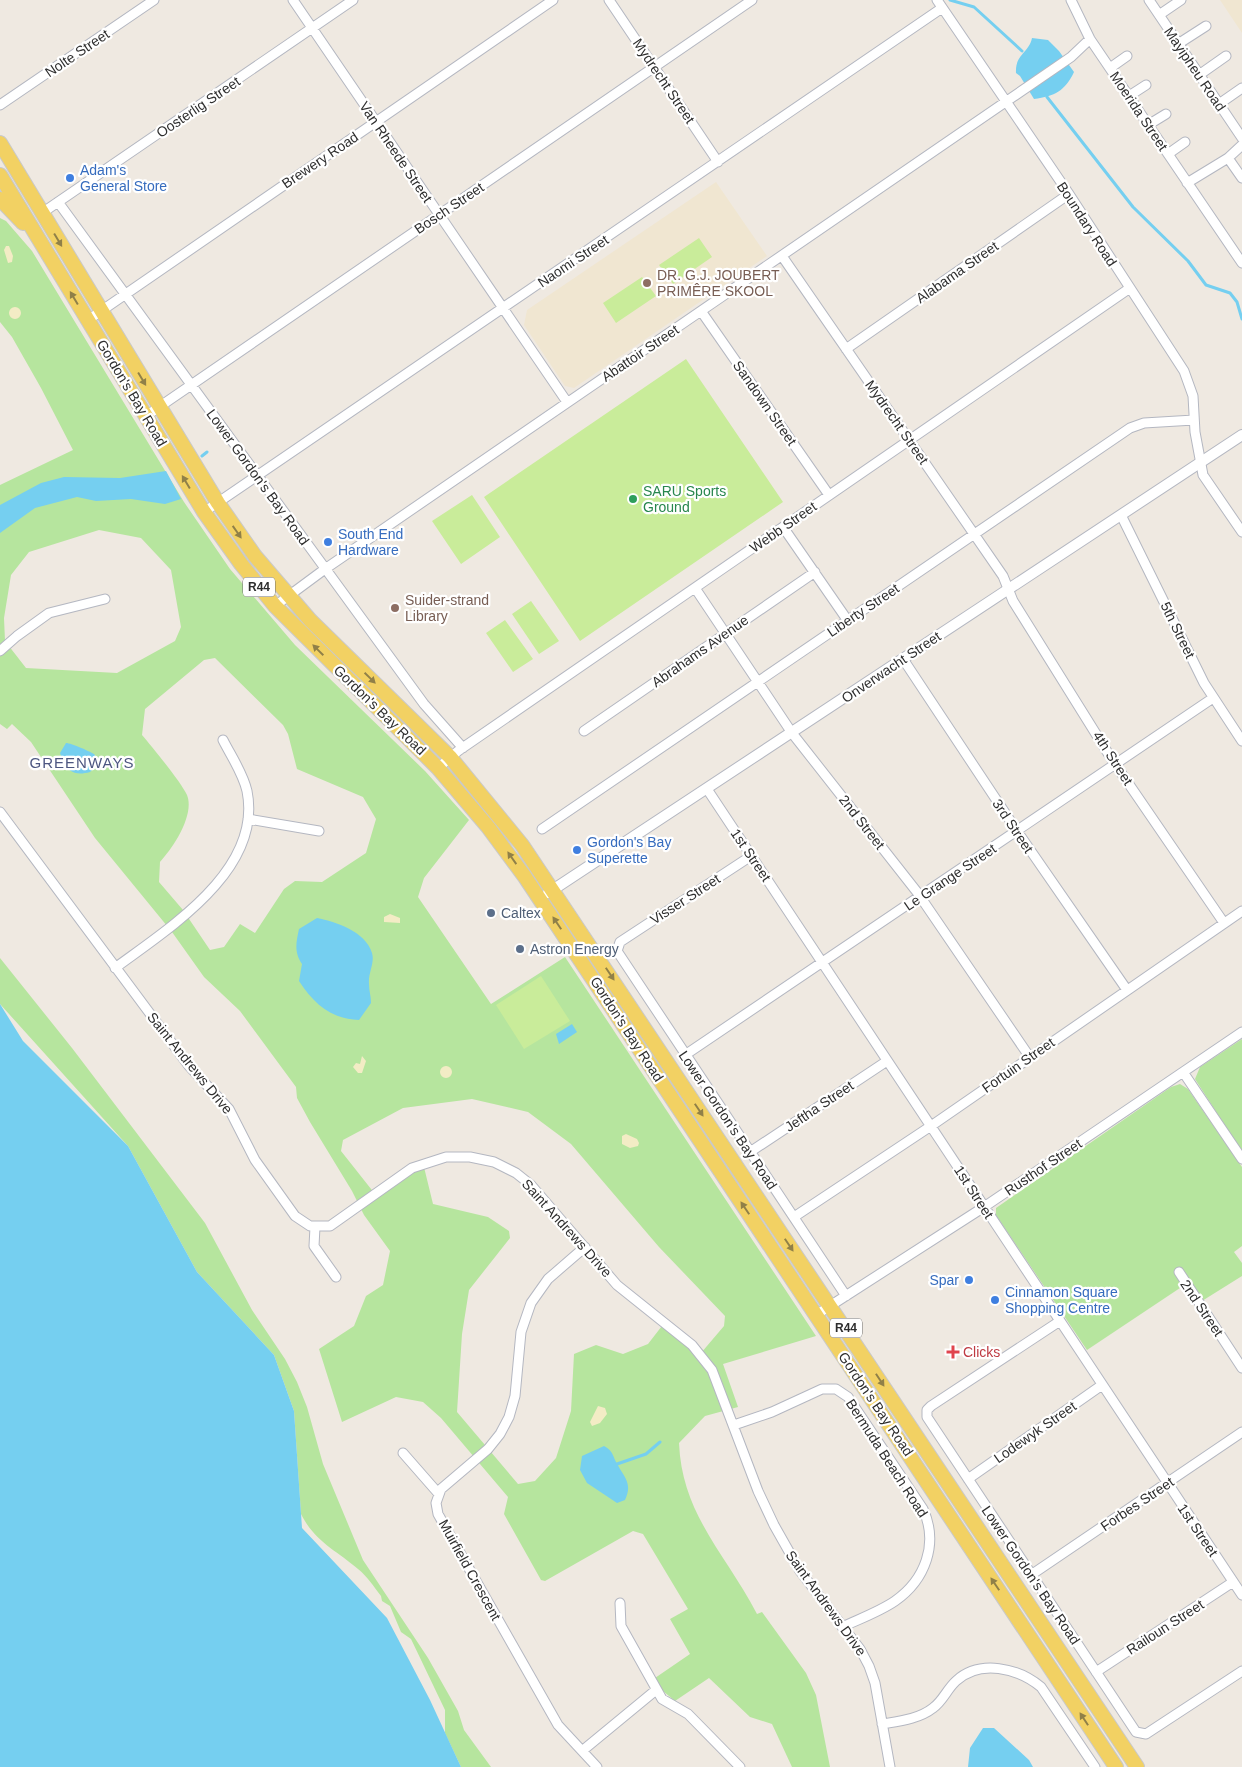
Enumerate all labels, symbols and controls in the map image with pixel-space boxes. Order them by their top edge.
street label: Mayipheu Road [1161,24,1229,114]
street label: Nolte Street [42,26,112,80]
street label: Mydrecht Street [630,36,698,127]
street label: Moerida Street [1107,68,1171,154]
street label: Oosterlig Street [153,73,243,141]
street label: Van Rheede Street [356,99,436,205]
street label: Brewery Road [279,129,361,191]
place label: Adam's General Store [80,162,167,194]
marker: Adam's General Store [64,172,76,184]
street label: Bosch Street [411,179,487,237]
street label: Boundary Road [1054,179,1120,269]
street label: Naomi Street [535,231,611,290]
one-way arrow [54,234,63,247]
street label: Alabama Street [913,238,1001,306]
place label: DR. G.J. JOUBERT PRIMÊRE SKOOL [657,267,780,299]
marker: DR. G.J. JOUBERT PRIMÊRE SKOOL [641,277,653,289]
one-way arrow [70,291,79,304]
street label: Abattoir Street [598,321,682,385]
street label: Gordon's Bay Road [94,337,170,449]
street label: Sandown Street [730,358,800,448]
one-way arrow [138,373,147,386]
street label: Mydrecht Street [862,377,932,467]
street label: Lower Gordon's Bay Road [203,406,313,548]
one-way arrow [181,475,190,488]
place label: SARU Sports Ground [643,483,726,515]
marker: SARU Sports Ground [627,493,639,505]
street label: Webb Street [747,498,819,556]
one-way arrow [232,525,242,539]
place label: South End Hardware [338,526,403,558]
marker: South End Hardware [322,536,334,548]
road number: R44 [243,578,275,596]
street label: Liberty Street [824,580,902,640]
place label: Suider-strand Library [405,592,489,624]
street label: 5th Street [1158,599,1199,661]
marker: Suider-strand Library [389,602,401,614]
street label: Abrahams Avenue [649,612,752,690]
street label: Onverwacht Street [838,628,944,706]
one-way arrow [312,644,324,656]
street label: Gordon's Bay Road [331,662,429,758]
one-way arrow [364,672,376,684]
street label: 4th Street [1090,728,1136,788]
district label: GREENWAYS [30,754,134,771]
street label: 2nd Street [836,792,888,852]
street label: 3rd Street [989,796,1037,856]
street label: 1st Street [728,826,774,884]
place label: Gordon's Bay Superette [587,834,671,866]
street label: Le Grange Street [901,840,999,914]
marker: Gordon's Bay Superette [571,844,583,856]
one-way arrow [507,851,517,865]
street label: Visser Street [647,870,723,927]
place label: Caltex [501,905,541,921]
marker: Caltex [485,907,497,919]
one-way arrow [552,916,561,930]
place label: Astron Energy [530,941,619,957]
marker: Astron Energy [514,943,526,955]
one-way arrow [605,968,614,981]
street label: Gordon's Bay Road [587,974,667,1084]
street label: Saint Andrews Drive [144,1009,236,1117]
street label: Fortuin Street [979,1034,1057,1096]
street label: Lower Gordon's Bay Road [676,1048,780,1192]
street label: Jeftha Street [782,1077,856,1135]
one-way arrow [695,1103,704,1116]
street label: Rusthof Street [1001,1135,1085,1199]
street label: 1st Street [951,1163,997,1222]
street label: Saint Andrews Drive [519,1176,615,1280]
one-way arrow [740,1201,750,1215]
one-way arrow [785,1238,794,1252]
place label: Spar [929,1272,959,1288]
marker: Spar [963,1274,975,1286]
street label: 2nd Street [1177,1277,1227,1339]
place label: Cinnamon Square Shopping Centre [1005,1284,1118,1316]
marker: Cinnamon Square Shopping Centre [989,1294,1001,1306]
road number: R44 [830,1319,862,1338]
place label: Clicks [963,1344,1000,1360]
marker: Clicks [947,1346,959,1358]
street label: Gordon's Bay Road [835,1349,917,1459]
one-way arrow [875,1373,885,1387]
street label: Bermuda Beach Road [843,1396,931,1520]
street label: Lodewyk Street [991,1398,1079,1466]
street label: Forbes Street [1097,1474,1177,1534]
street label: 1st Street [1175,1501,1221,1559]
street label: Lower Gordon's Bay Road [979,1503,1083,1647]
street label: Muirfield Crescent [436,1517,504,1623]
street label: Saint Andrews Drive [782,1547,870,1659]
one-way arrow [990,1577,1000,1590]
street label: Railoun Street [1123,1596,1207,1658]
one-way arrow [1079,1713,1089,1726]

